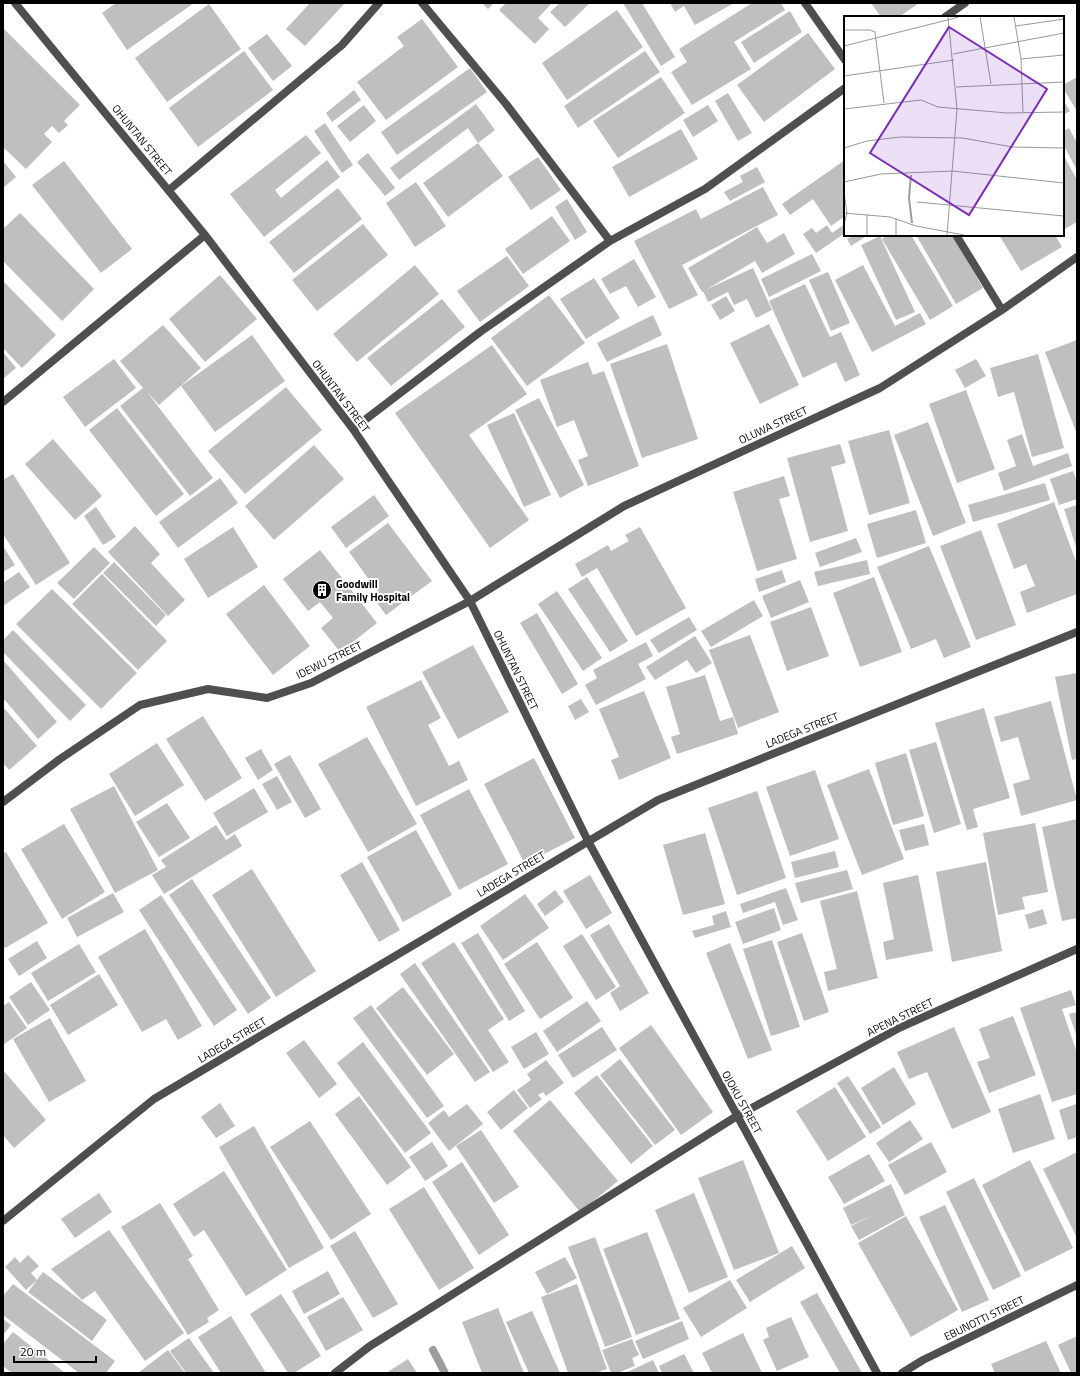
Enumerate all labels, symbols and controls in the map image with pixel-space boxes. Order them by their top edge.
inset map [844,16,1064,236]
street label: OHUNTAN STREET [108,101,176,179]
street label: OHUNTAN STREET [308,356,374,436]
street label: OLUWA STREET [736,402,810,448]
place label: Goodwill Family Hospital [336,576,410,605]
building icon: Goodwill Family Hospital [311,579,333,601]
street label: OHUNTAN STREET [490,627,542,713]
street label: IDEWU STREET [293,637,365,683]
street label: LADEGA STREET [763,708,841,752]
street label: LADEGA STREET [474,847,548,901]
street label: APENA STREET [864,994,936,1040]
street label: LADEGA STREET [195,1013,269,1067]
street label: OJOKU STREET [718,1068,766,1137]
street label: EBUNOTTI STREET [941,1292,1027,1344]
scale bar [14,1338,96,1364]
text: 20 m [20,1342,46,1361]

